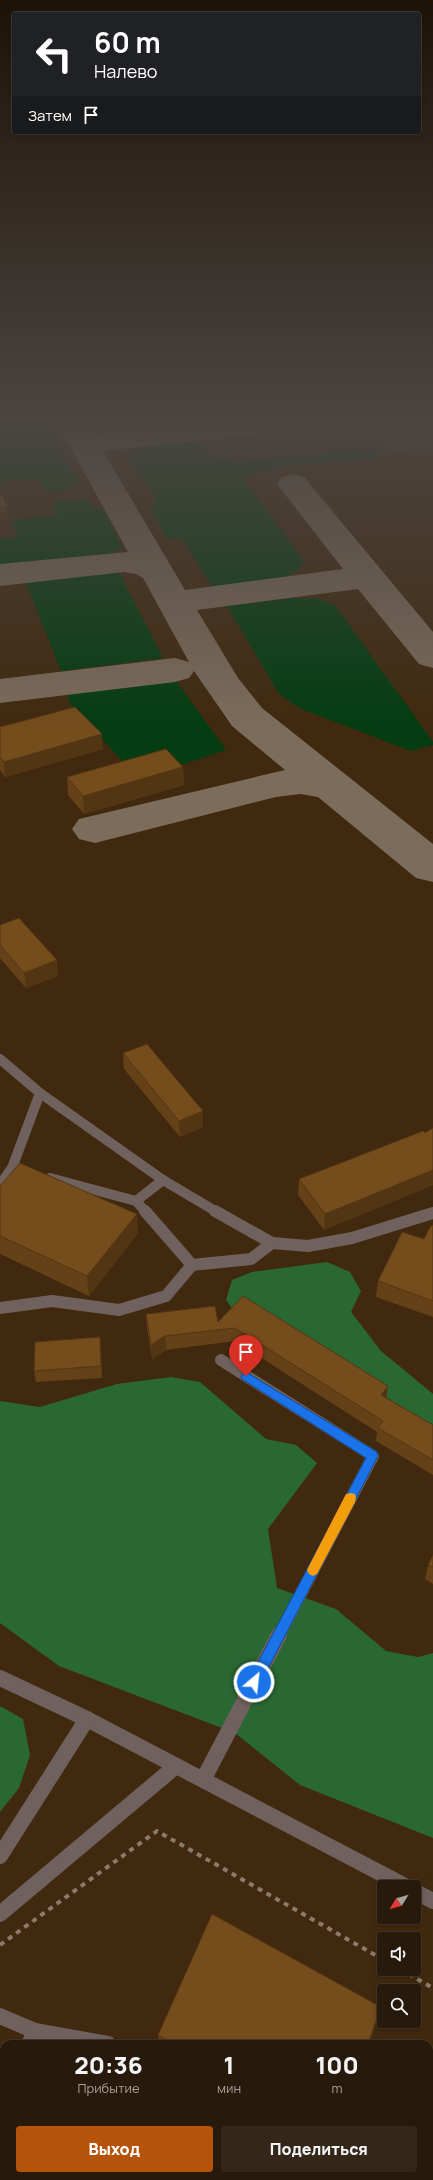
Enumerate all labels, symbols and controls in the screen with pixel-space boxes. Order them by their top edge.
text: 60 m [94,23,161,61]
icon: left [28,28,80,80]
text: Налево [94,59,158,83]
icon: arrive [80,104,102,126]
text: Затем [28,105,72,126]
pin [229,1335,263,1376]
icon: arrive [235,1341,257,1363]
position arrow [233,1661,275,1703]
north arrow [377,1880,421,1924]
map controls [377,1880,421,2028]
button: sound [377,1932,421,1976]
button: search [377,1984,421,2028]
text: 20:36 [74,2048,143,2081]
text: 1 [224,2048,235,2081]
text: 100 [315,2048,359,2081]
text: Прибытие [78,2079,139,2097]
text: мин [217,2079,241,2097]
text: m [332,2079,343,2097]
button: Выход [16,2126,213,2172]
button: Поделиться [221,2126,417,2172]

